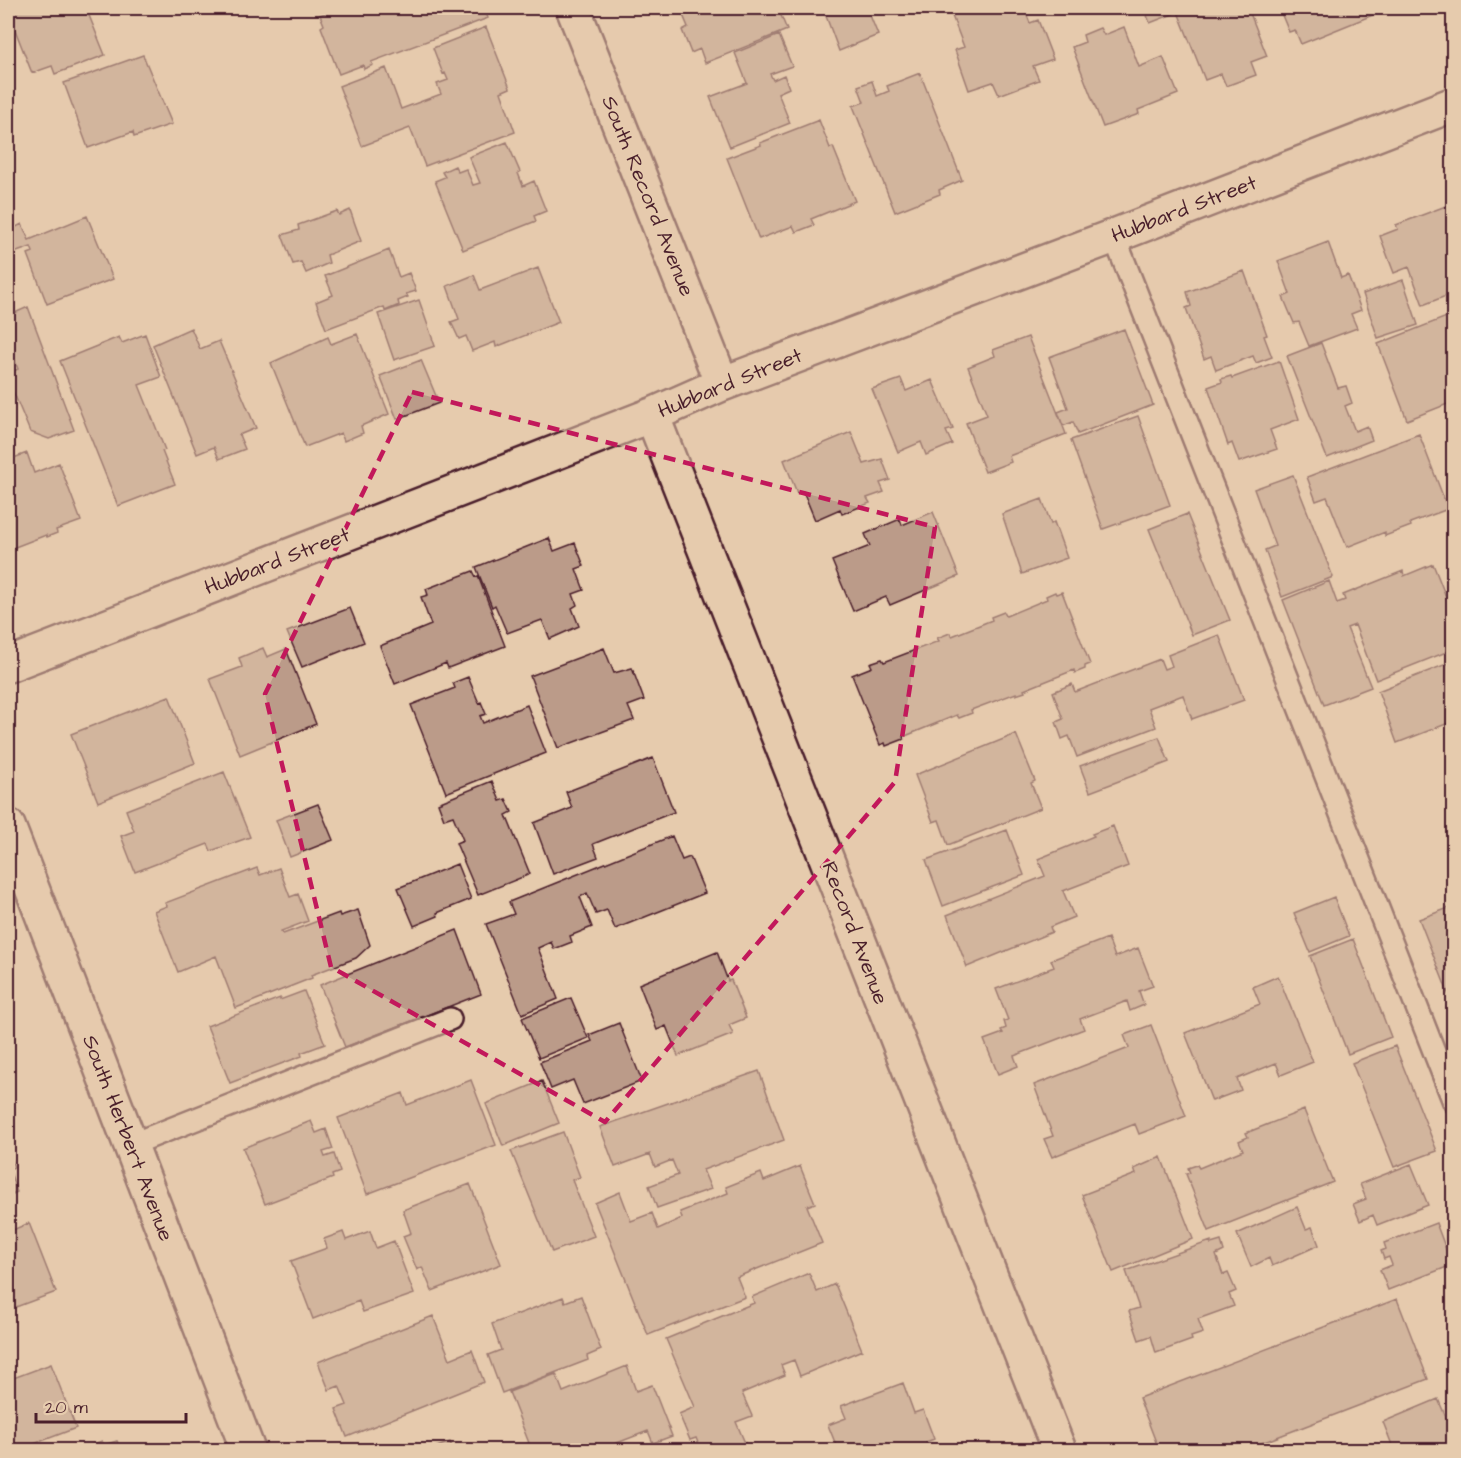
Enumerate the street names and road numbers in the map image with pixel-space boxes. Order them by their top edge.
street label: South Record Avenue [595,91,701,301]
street label: Hubbard Street [1107,168,1261,250]
street label: Hubbard Street [654,341,807,425]
street label: Hubbard Street [200,520,354,602]
street label: Record Avenue [815,858,895,1008]
street label: South Herbert Avenue [75,1031,181,1245]

